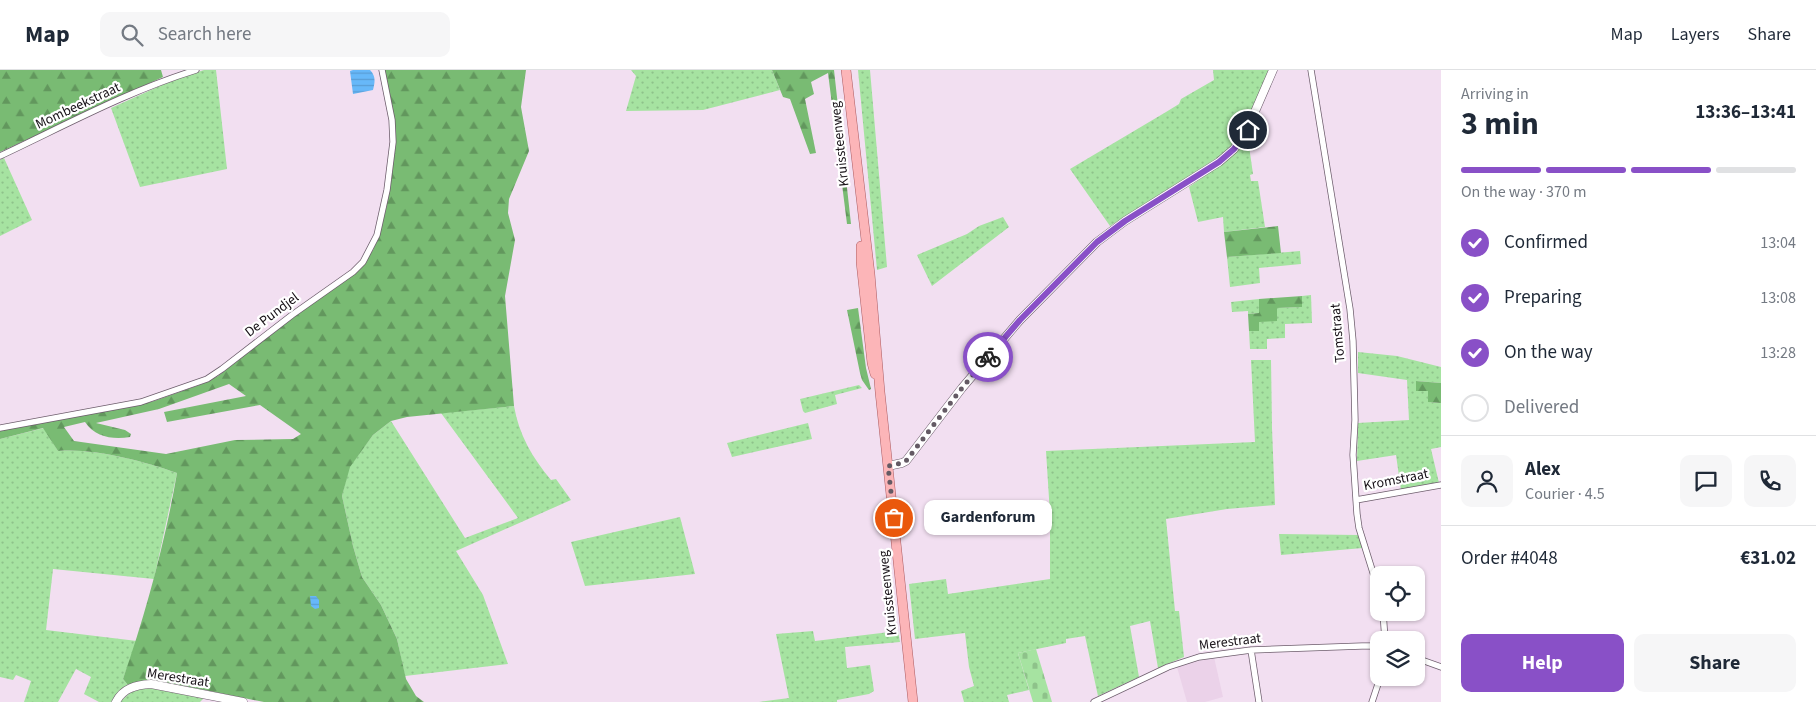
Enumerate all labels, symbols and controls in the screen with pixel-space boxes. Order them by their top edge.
search box [100,12,450,57]
text: Map [25,17,70,52]
icon: search [118,21,146,49]
text: Search here [158,21,251,48]
text: Map [1611,22,1643,47]
text: Layers [1671,22,1720,47]
text: Share [1748,22,1791,47]
street label: Mombeekstraat [32,78,124,134]
text: Arriving in [1461,83,1529,105]
text: 13:36–13:41 [1695,99,1796,126]
street label: Kruissteenweg [826,100,854,188]
text: 3 min [1461,101,1539,147]
pin [1227,109,1269,151]
icon: home [1234,116,1262,144]
text: On the way · 370 m [1461,181,1586,203]
icon: check [1461,229,1489,257]
text: Confirmed [1504,229,1588,256]
text: 13:04 [1760,232,1796,254]
icon: check [1461,284,1489,312]
text: Preparing [1504,284,1582,311]
text: 13:08 [1760,287,1796,309]
street label: De Pundjel [241,288,304,342]
street label: Tomstraat [1325,302,1351,363]
courier [963,332,1013,382]
icon: check [1461,339,1489,367]
text: On the way [1504,339,1593,366]
text: 13:28 [1760,342,1796,364]
icon: bike [974,343,1002,371]
text: Delivered [1504,394,1579,421]
button: person [1461,455,1513,507]
button: chat [1680,455,1732,507]
button: phone [1744,455,1796,507]
text: Alex [1525,456,1561,483]
street label: Kromstraat [1362,464,1430,496]
text: Courier · 4.5 [1525,483,1605,505]
pin [873,497,915,539]
callout: Gardenforum [924,500,1052,536]
icon: bag [880,504,908,532]
text: Gardenforum [941,506,1035,528]
text: Order #4048 [1461,545,1558,572]
text: €31.02 [1740,545,1796,572]
street label: Kruissteenweg [874,549,902,637]
map controls [1370,566,1425,686]
button: locate [1370,566,1425,621]
street label: Merestraat [1198,628,1262,656]
button: layers [1370,631,1425,686]
button: Help [1461,634,1624,692]
button: Share [1634,634,1796,692]
street label: Merestraat [146,663,211,693]

